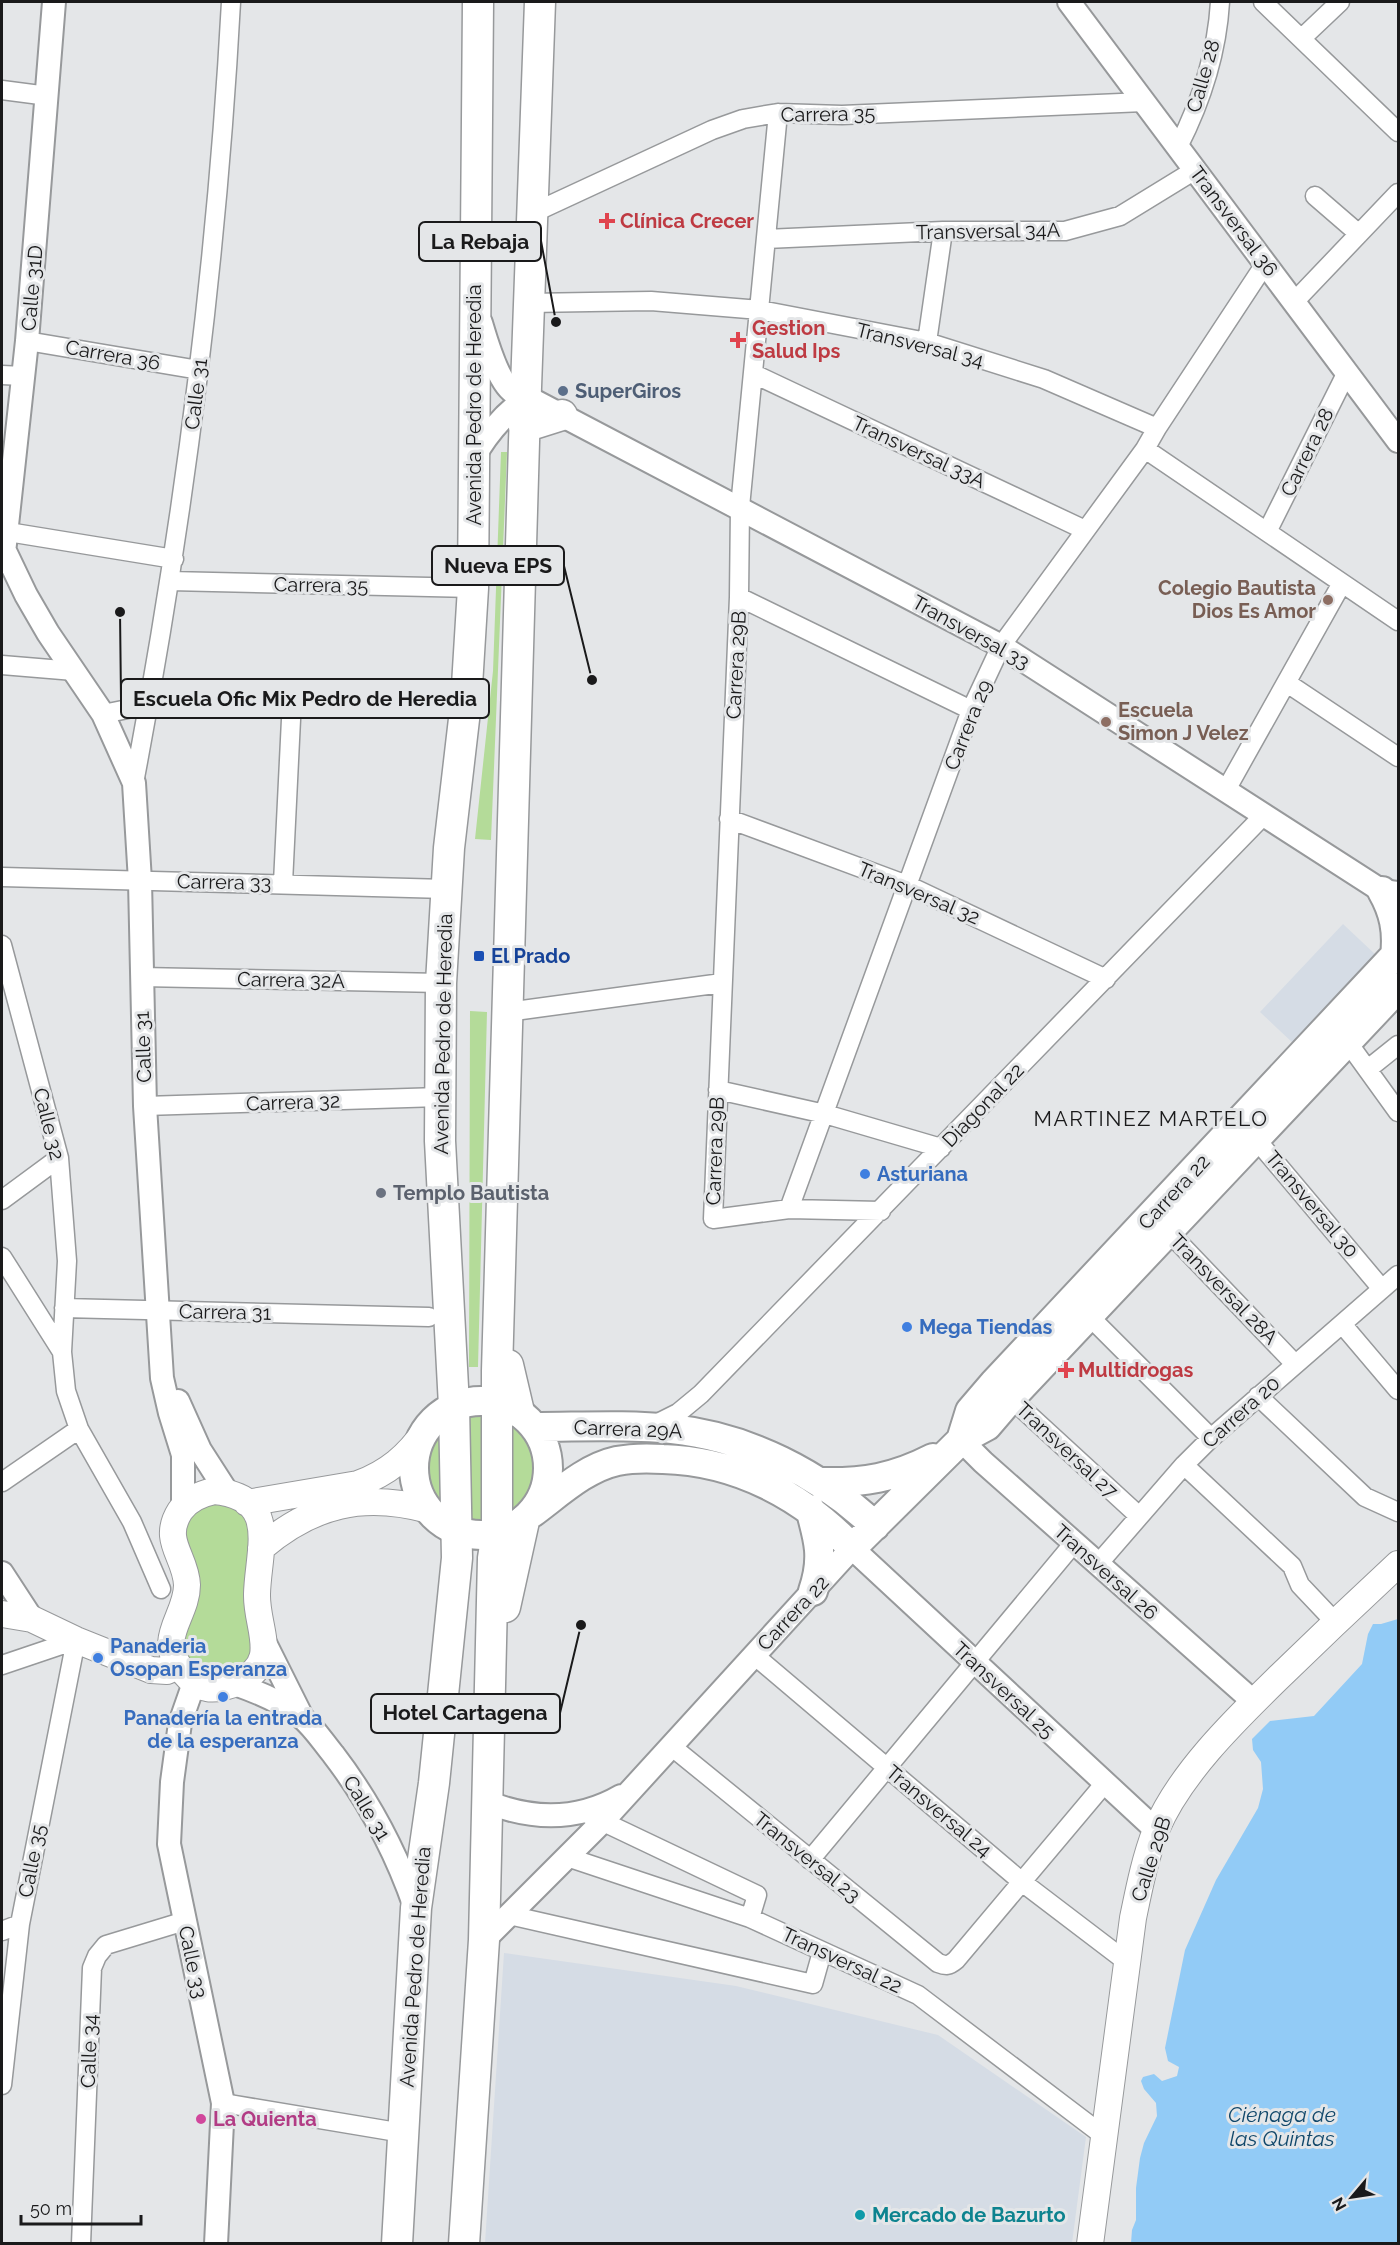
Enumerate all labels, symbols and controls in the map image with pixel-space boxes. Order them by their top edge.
street label: Calle 28 [1181,37,1225,115]
street label: Carrera 35 [780,101,876,127]
street label: Transversal 36 [1185,161,1283,281]
place label: Clínica Crecer [620,209,754,233]
marker: Clínica Crecer [598,212,616,230]
street label: Transversal 34A [916,218,1061,244]
callout: La Rebaja [419,222,541,261]
text: La Rebaja [431,229,529,254]
street label: Calle 31D [16,244,48,332]
street label: Avenida Pedro de Heredia [462,284,486,526]
place label: Gestion Salud Ips [752,316,840,363]
street label: Transversal 34 [854,318,986,372]
marker: Gestion Salud Ips [729,331,747,349]
street label: Carrera 36 [64,335,162,375]
street label: Calle 31 [180,357,212,431]
place label: SuperGiros [575,379,681,403]
marker: SuperGiros [556,384,570,398]
street label: Carrera 28 [1275,404,1339,500]
street label: Transversal 33A [849,411,990,493]
callout: Nueva EPS [432,546,564,585]
text: Nueva EPS [444,553,552,578]
street label: Carrera 35 [273,572,369,598]
place label: Colegio Bautista Dios Es Amor [1158,576,1316,623]
street label: Transversal 33 [908,590,1034,674]
marker: Colegio Bautista Dios Es Amor [1321,593,1335,607]
street label: Carrera 29B [721,610,751,720]
street label: Carrera 29 [939,676,997,774]
callout: Escuela Ofic Mix Pedro de Heredia [121,679,489,718]
text: Escuela Ofic Mix Pedro de Heredia [133,686,477,711]
place label: Escuela Simon J Velez [1118,698,1249,745]
marker: Escuela Simon J Velez [1099,715,1113,729]
street label: Transversal 32 [854,857,984,929]
street label: Carrera 33 [177,869,271,895]
street label: Avenida Pedro de Heredia [429,913,457,1155]
place label: El Prado [491,944,570,968]
marker: El Prado [472,949,486,963]
street label: Carrera 32A [237,967,346,993]
street label: Calle 31 [130,1010,156,1083]
street label: Diagonal 22 [937,1058,1029,1152]
street label: Calle 32 [28,1085,70,1163]
street label: Carrera 32 [246,1088,340,1116]
street label: Carrera 29B [701,1096,729,1206]
district label: MARTINEZ MARTELO [1034,1106,1268,1131]
street label: Transversal 30 [1260,1146,1364,1262]
street label: Carrera 22 [1133,1149,1215,1235]
place label: Asturiana [877,1162,968,1186]
marker: Asturiana [858,1167,872,1181]
place label: Templo Bautista [393,1181,549,1205]
marker: Templo Bautista [374,1186,388,1200]
street label: Transversal 28A [1165,1229,1283,1350]
street label: Carrera 31 [179,1299,272,1325]
place label: Mega Tiendas [919,1315,1052,1339]
marker: Mega Tiendas [900,1320,914,1334]
place label: Multidrogas [1078,1358,1193,1382]
marker: Multidrogas [1059,1363,1073,1377]
street label: Carrera 20 [1197,1371,1285,1453]
street label: Transversal 27 [1011,1397,1123,1503]
street label: Carrera 29A [573,1415,683,1443]
street label: Transversal 26 [1049,1519,1163,1625]
street label: Carrera 22 [752,1570,834,1656]
place label: Panaderia Osopan Esperanza [110,1634,287,1681]
street label: Transversal 25 [948,1637,1060,1743]
marker: Panaderia Osopan Esperanza [91,1651,105,1665]
marker: Panadería la entrada de la esperanza [216,1690,230,1704]
callout: Hotel Cartagena [371,1694,560,1733]
text: Hotel Cartagena [383,1700,548,1725]
place label: Panadería la entrada de la esperanza [123,1706,323,1753]
street label: Transversal 24 [881,1760,997,1862]
street label: Calle 31 [338,1771,396,1845]
street label: Transversal 23 [749,1807,865,1907]
street label: Calle 29B [1126,1814,1176,1904]
street label: Calle 35 [13,1822,51,1900]
street label: Avenida Pedro de Heredia [395,1846,435,2088]
street label: Transversal 22 [778,1922,906,1998]
street label: Calle 33 [174,1923,212,2001]
street label: Calle 34 [76,2014,102,2088]
water label: Ciénaga de las Quintas [1228,2102,1336,2151]
place label: La Quienta [213,2107,317,2131]
marker: La Quienta [194,2112,208,2126]
north arrow [1322,2167,1382,2227]
scale bar [21,2188,141,2226]
text: N [1328,2194,1351,2214]
text: 50 m [30,2198,72,2219]
place label: Mercado de Bazurto [872,2203,1066,2227]
marker: Mercado de Bazurto [853,2208,867,2222]

